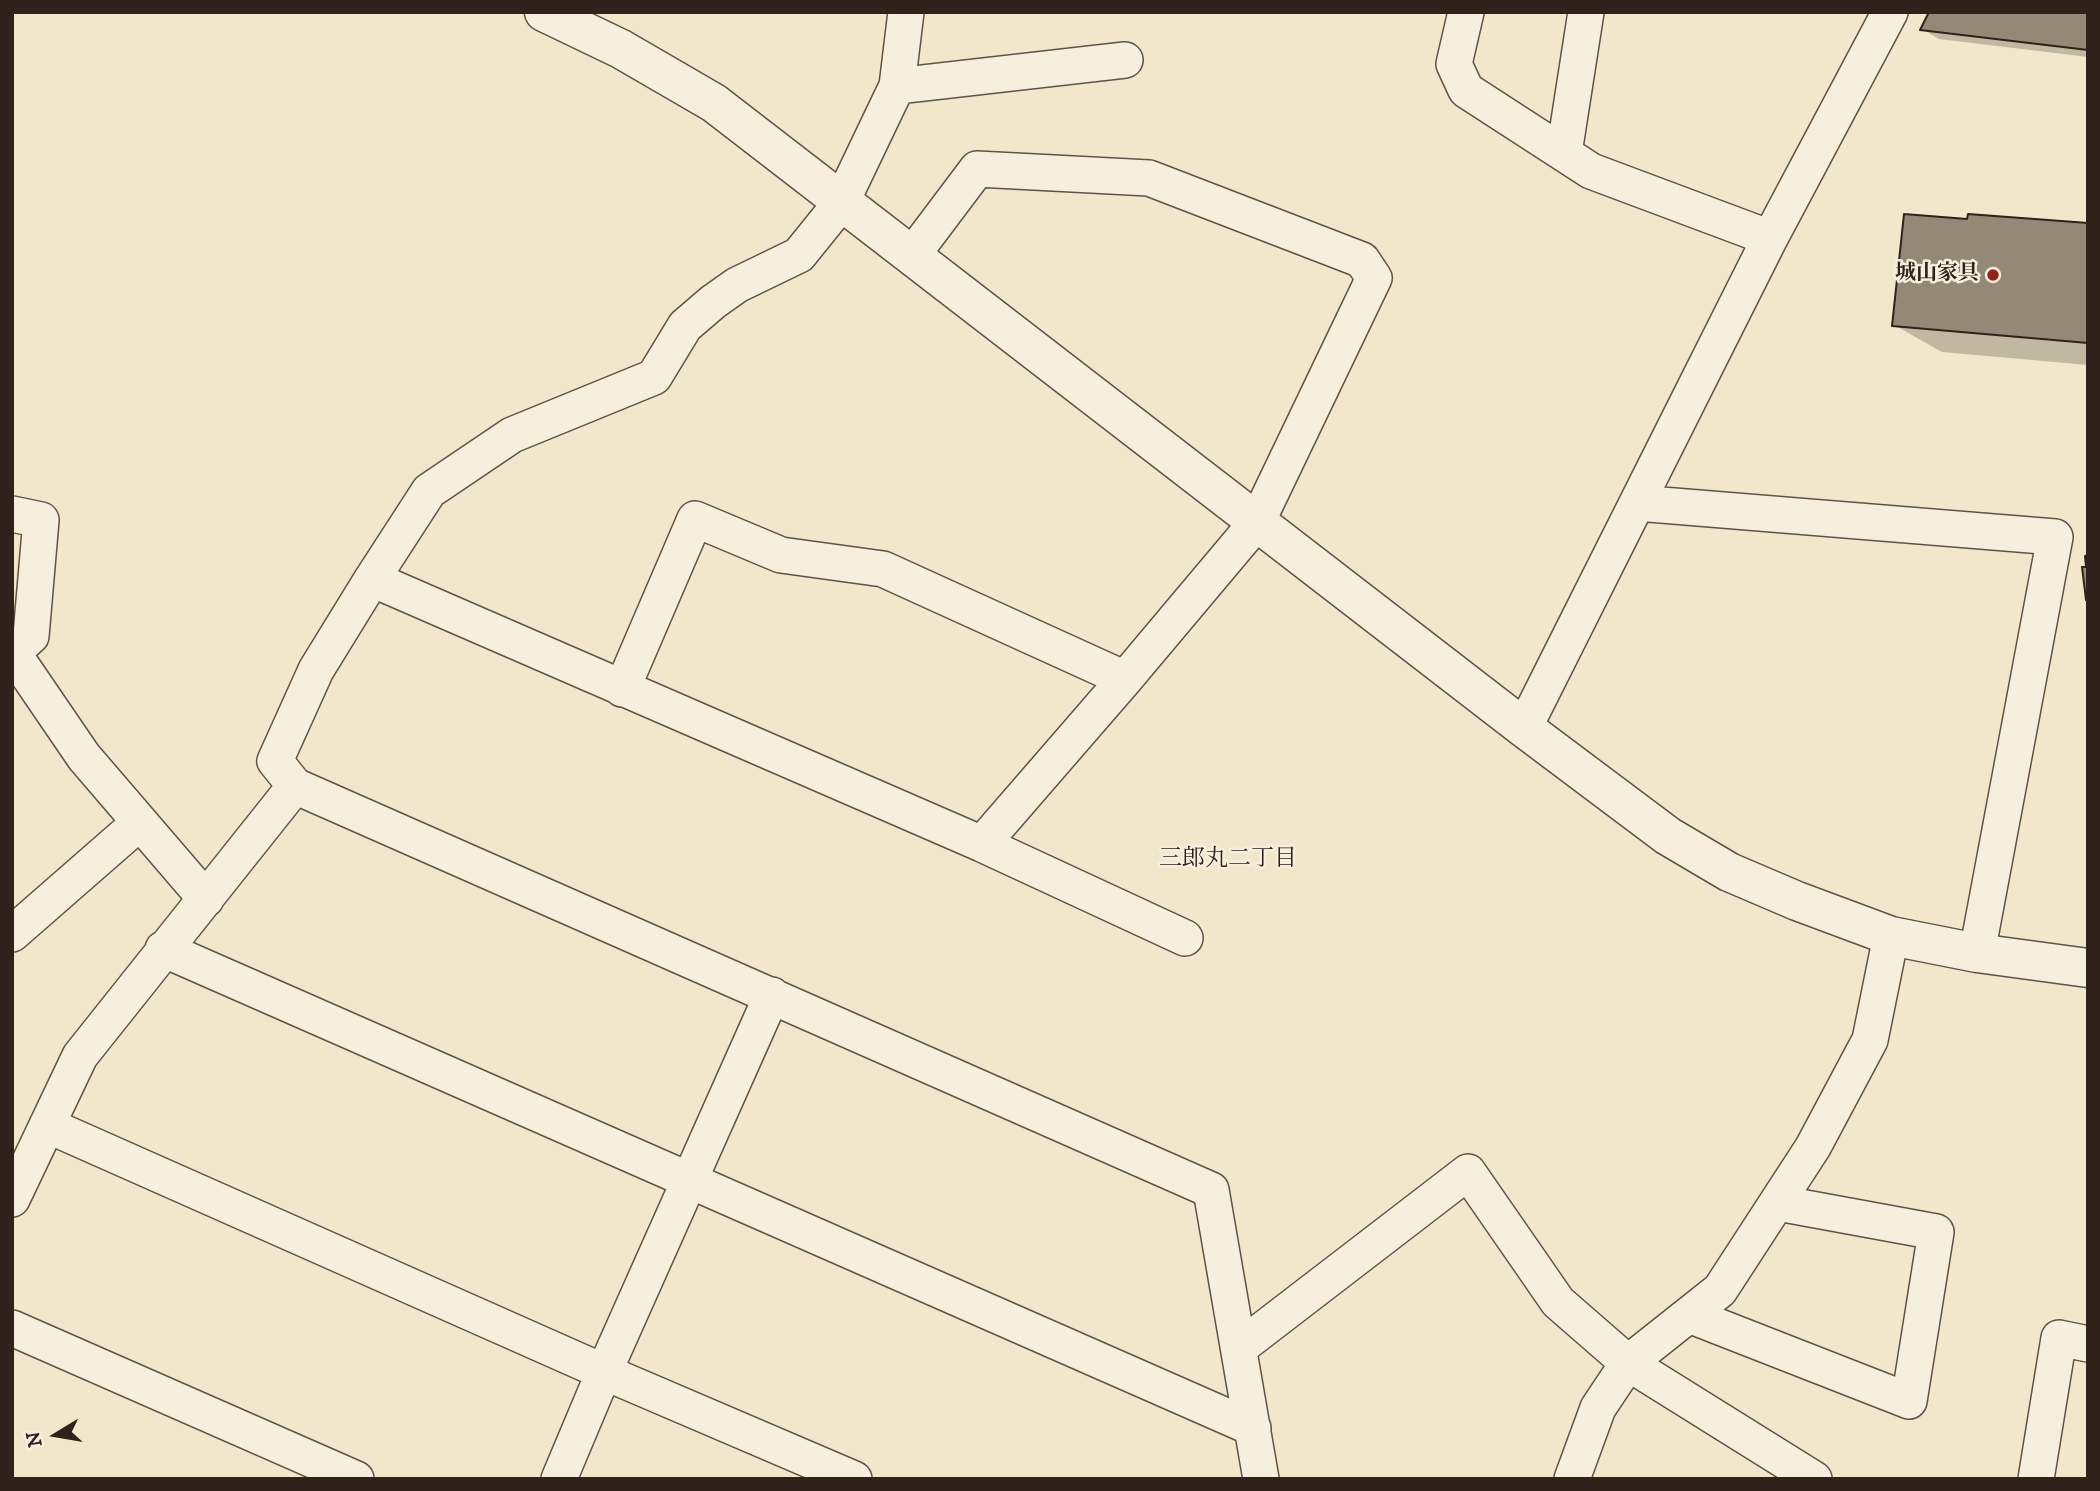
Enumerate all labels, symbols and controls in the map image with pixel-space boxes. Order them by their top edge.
place label: 城山家具 [1895,262,1979,288]
marker: 城山家具 [1985,267,2001,283]
district label: 三郎丸二丁目 [1159,846,1297,874]
north arrow [21,1400,91,1470]
text: N [22,1429,48,1449]

